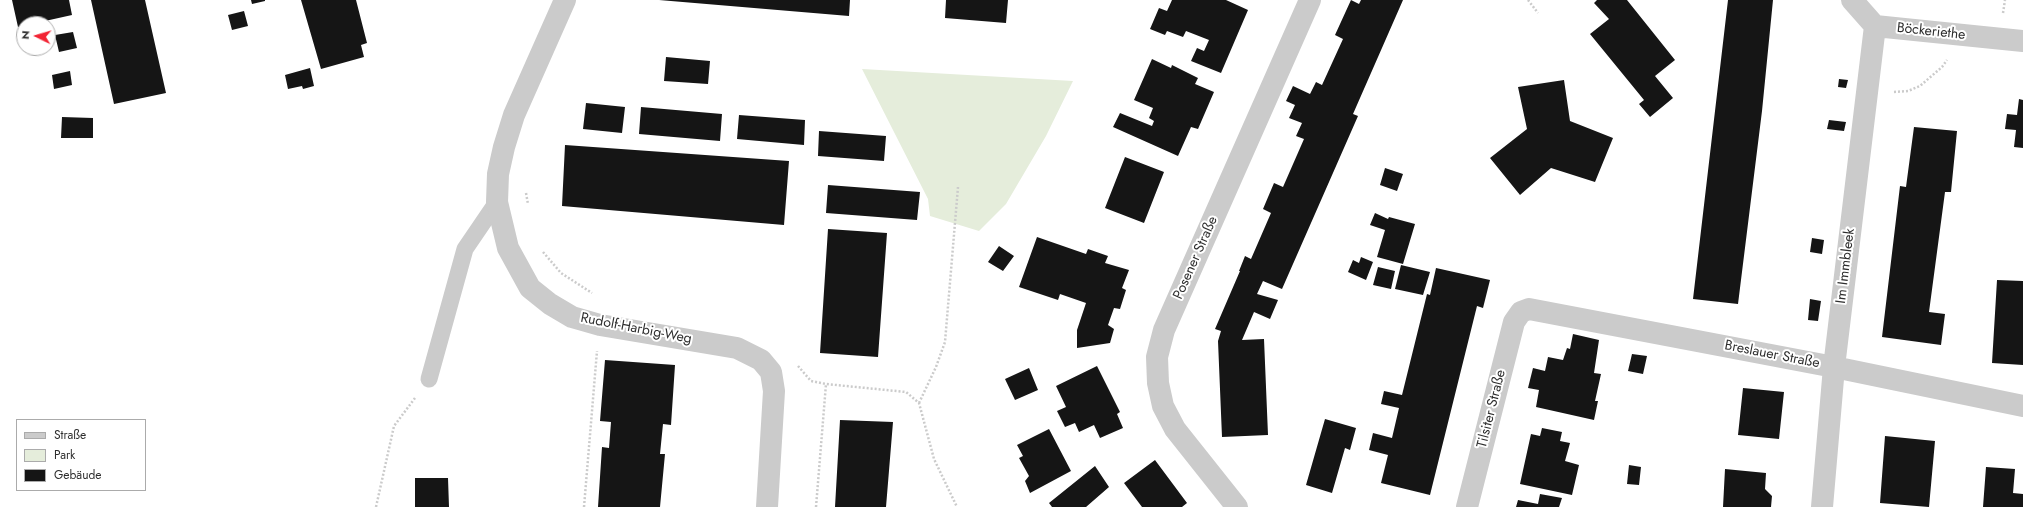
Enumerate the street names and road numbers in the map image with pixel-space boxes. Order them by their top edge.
street label: Böckeriethe [1896,20,1966,44]
street label: Posener Straße [1170,214,1222,302]
street label: Im Immbleek [1833,227,1859,305]
street label: Rudolf-Harbig-Weg [579,310,693,348]
street label: Breslauer Straße [1723,338,1821,372]
street label: Tilsiter Straße [1474,368,1510,450]

